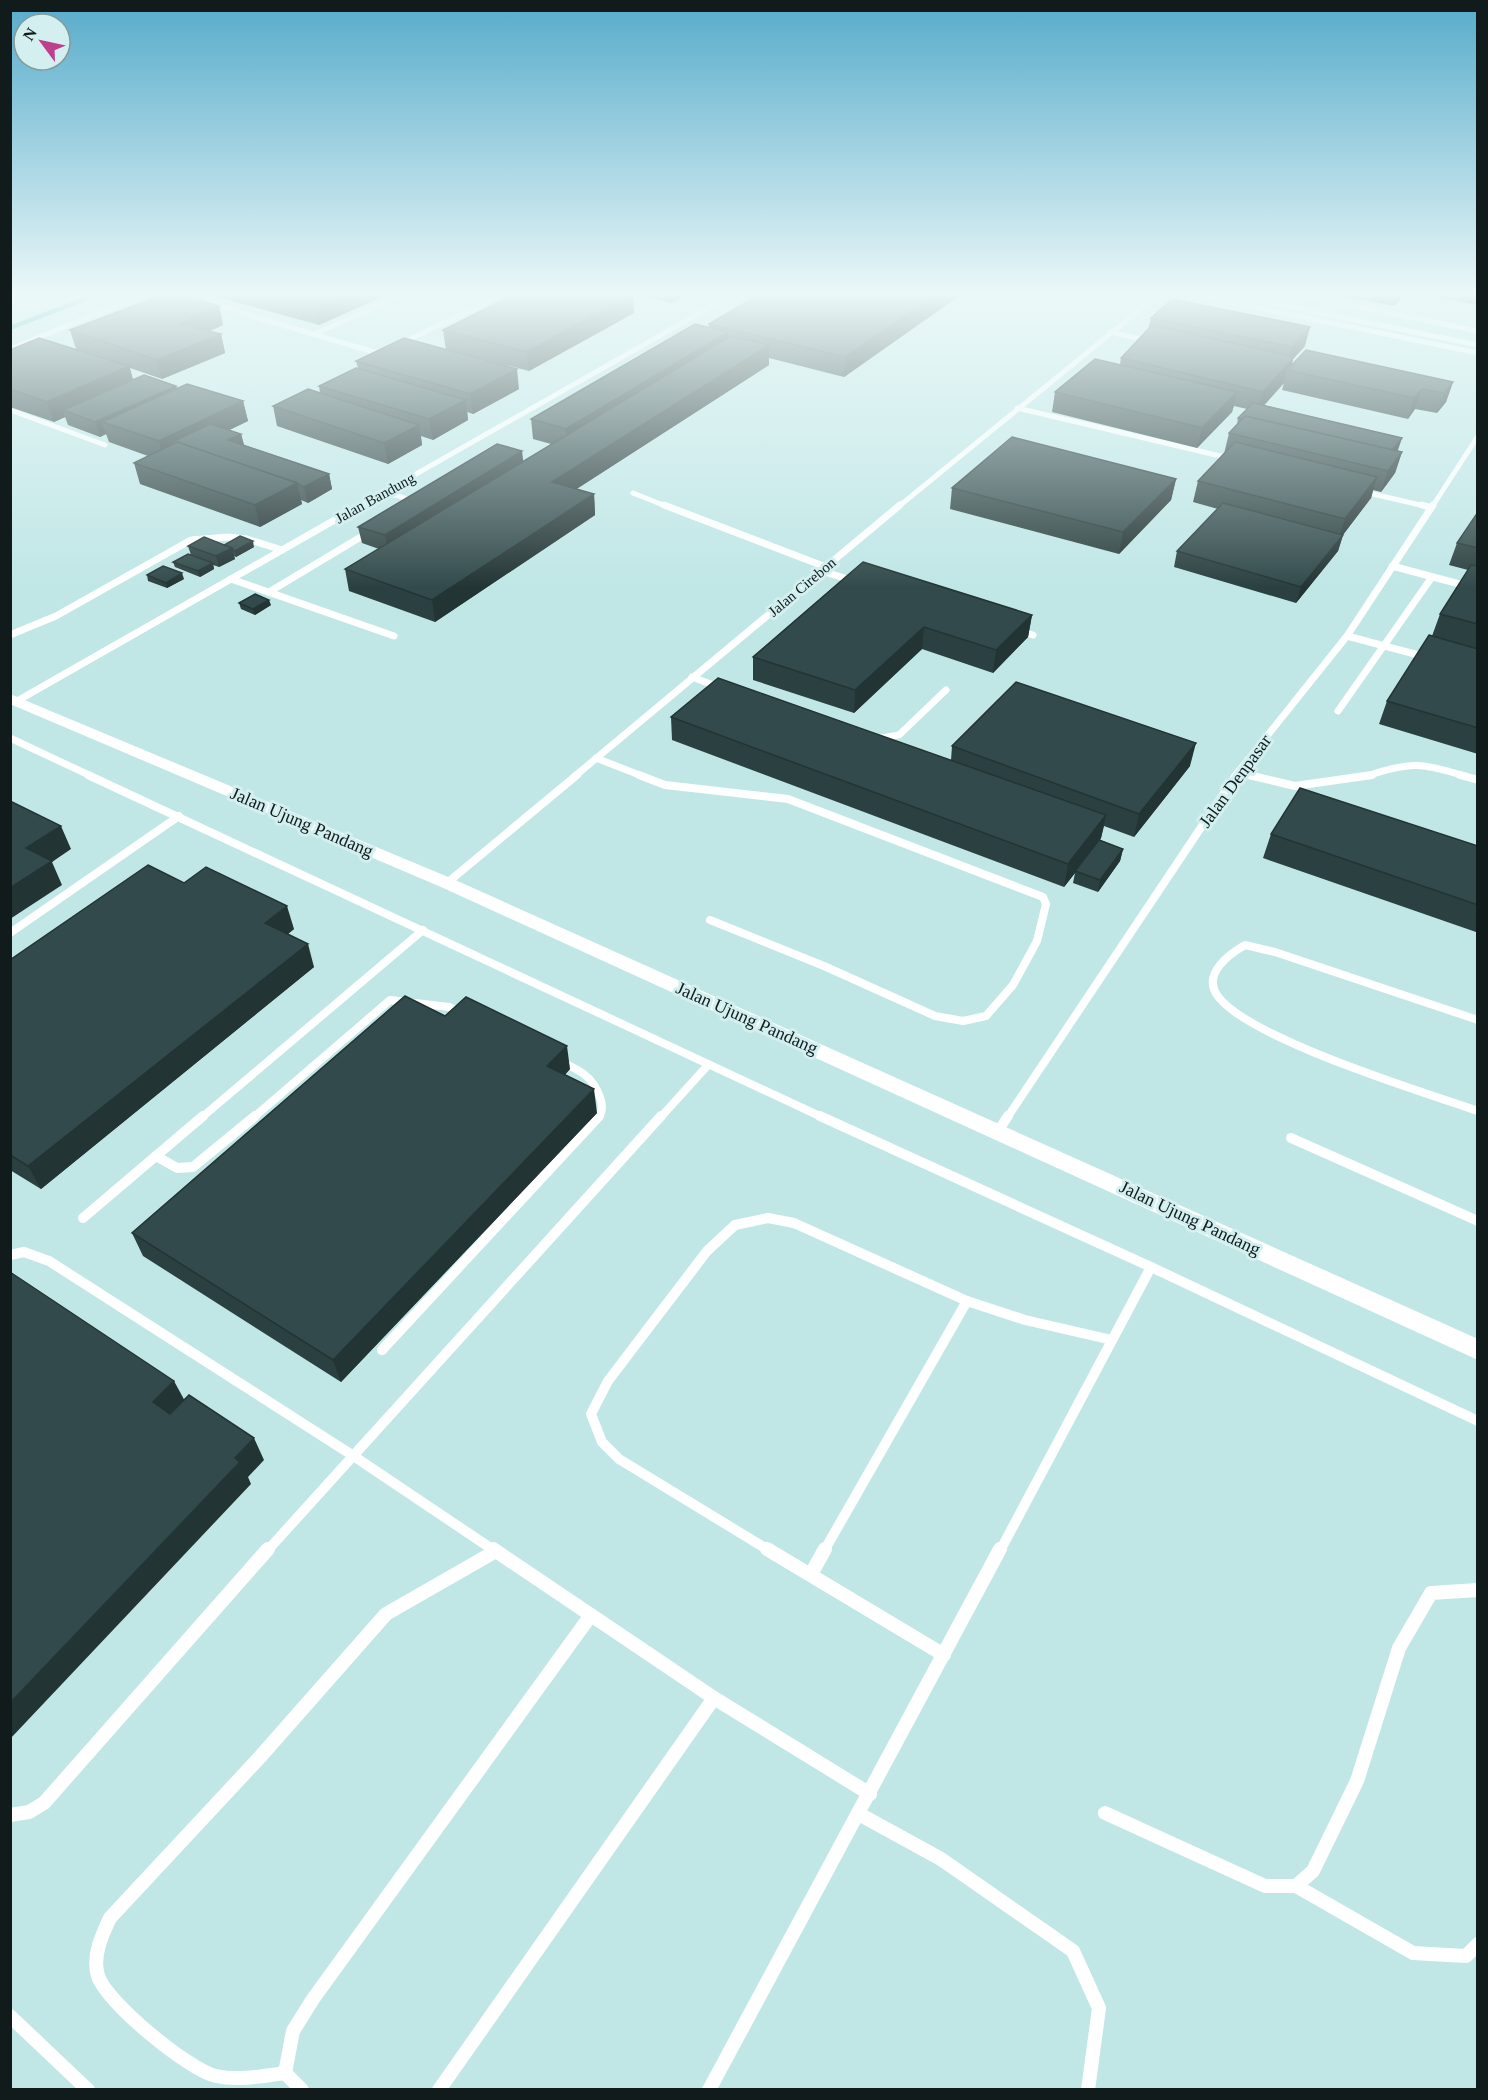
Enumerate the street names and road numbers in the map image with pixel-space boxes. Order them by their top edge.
street label: Jalan Bandung [332,469,418,527]
street label: Jalan Cirebon [765,554,839,620]
street label: Jalan Denpasar [1195,731,1275,831]
street label: Jalan Ujung Pandang [228,783,376,861]
street label: Jalan Ujung Pandang [673,978,821,1058]
street label: Jalan Ujung Pandang [1116,1177,1264,1259]

